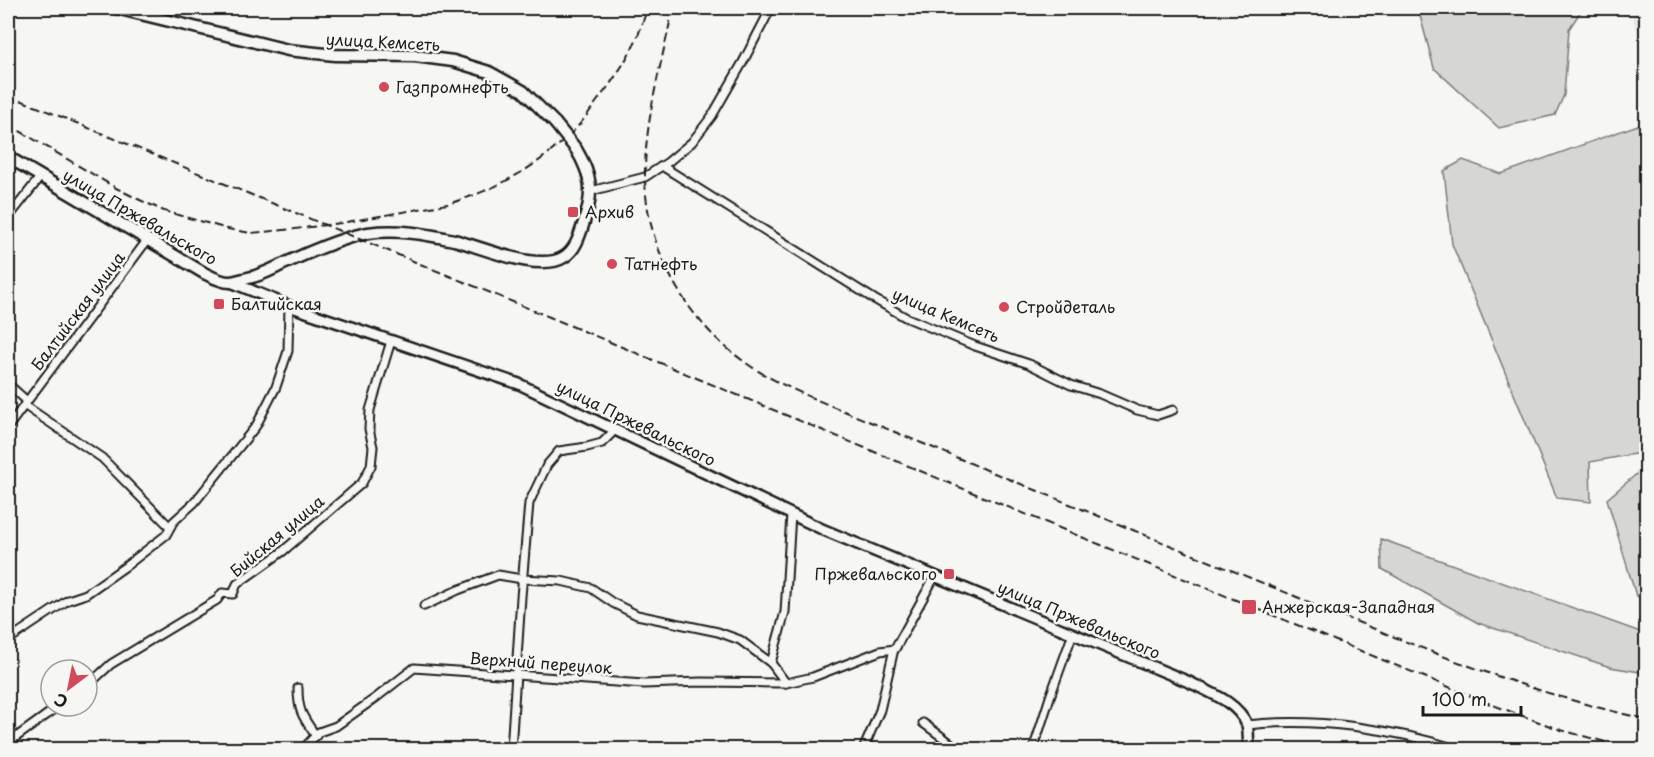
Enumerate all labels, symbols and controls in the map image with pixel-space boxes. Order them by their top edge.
street label: улица Кемсеть [325,26,441,56]
place label: Газпромнефть [396,74,509,98]
marker: Газпромнефть [377,80,391,94]
street label: улица Пржевальского [59,162,222,270]
place label: Архив [585,199,634,223]
marker: Архив [566,205,580,219]
street label: Балтийская улица [25,246,130,375]
place label: Татнефть [624,251,698,275]
marker: Татнефть [605,257,619,271]
street label: улица Кемсеть [889,281,1004,347]
place label: Балтийская [231,291,322,315]
place label: Стройдеталь [1016,294,1115,318]
marker: Балтийская [212,297,226,311]
marker: Стройдеталь [997,300,1011,314]
street label: улица Пржевальского [553,373,720,471]
street label: Бийская улица [224,489,329,582]
place label: Пржевальского [815,561,937,585]
marker: Пржевальского [942,567,956,581]
street label: улица Пржевальского [994,574,1164,664]
place label: Анжерская-Западная [1262,594,1435,618]
marker: Анжерская-Западная [1240,598,1258,616]
street label: Верхний переулок [469,645,614,679]
north arrow [39,658,99,718]
scale bar [1423,679,1520,717]
text: 100 m [1432,685,1487,712]
text: С [49,688,72,715]

